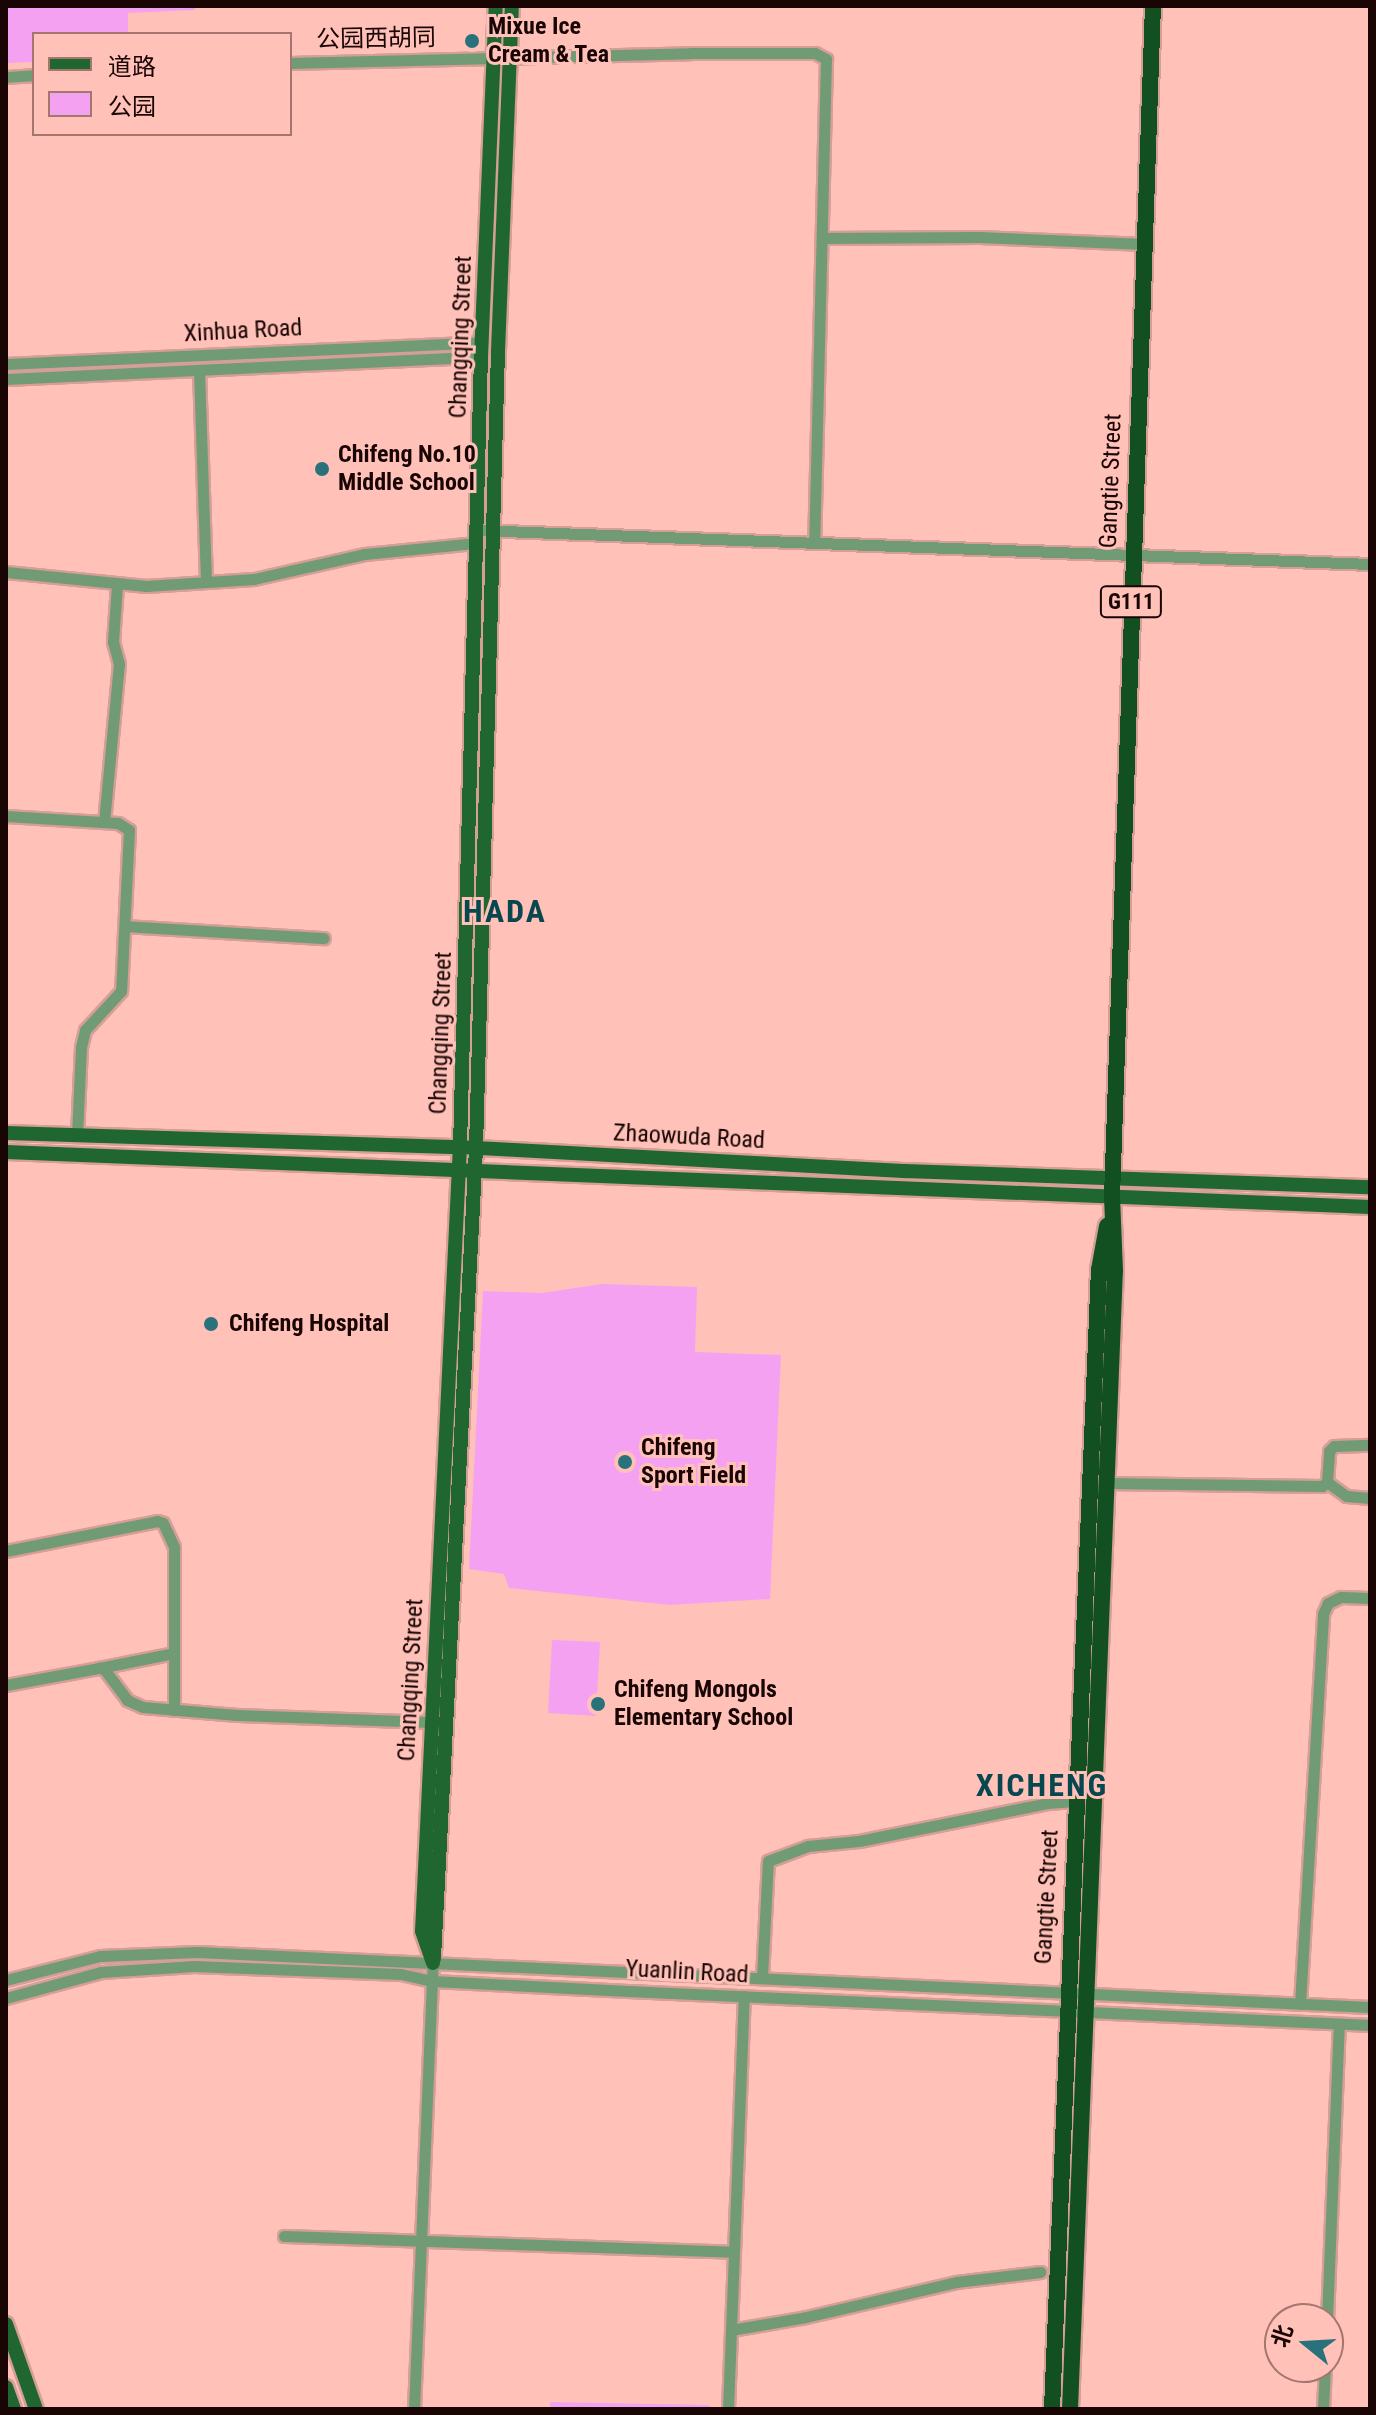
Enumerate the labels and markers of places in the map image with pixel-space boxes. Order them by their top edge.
place label: Mixue Ice Cream & Tea [488,13,610,69]
marker: Mixue Ice Cream & Tea [463,32,481,50]
place label: Chifeng No.10 Middle School [338,441,476,497]
marker: Chifeng No.10 Middle School [313,460,331,478]
place label: Chifeng Hospital [229,1310,389,1338]
marker: Chifeng Hospital [200,1313,222,1335]
place label: Chifeng Sport Field [641,1434,746,1490]
marker: Chifeng Sport Field [616,1453,634,1471]
place label: Chifeng Mongols Elementary School [614,1676,793,1732]
marker: Chifeng Mongols Elementary School [589,1695,607,1713]

